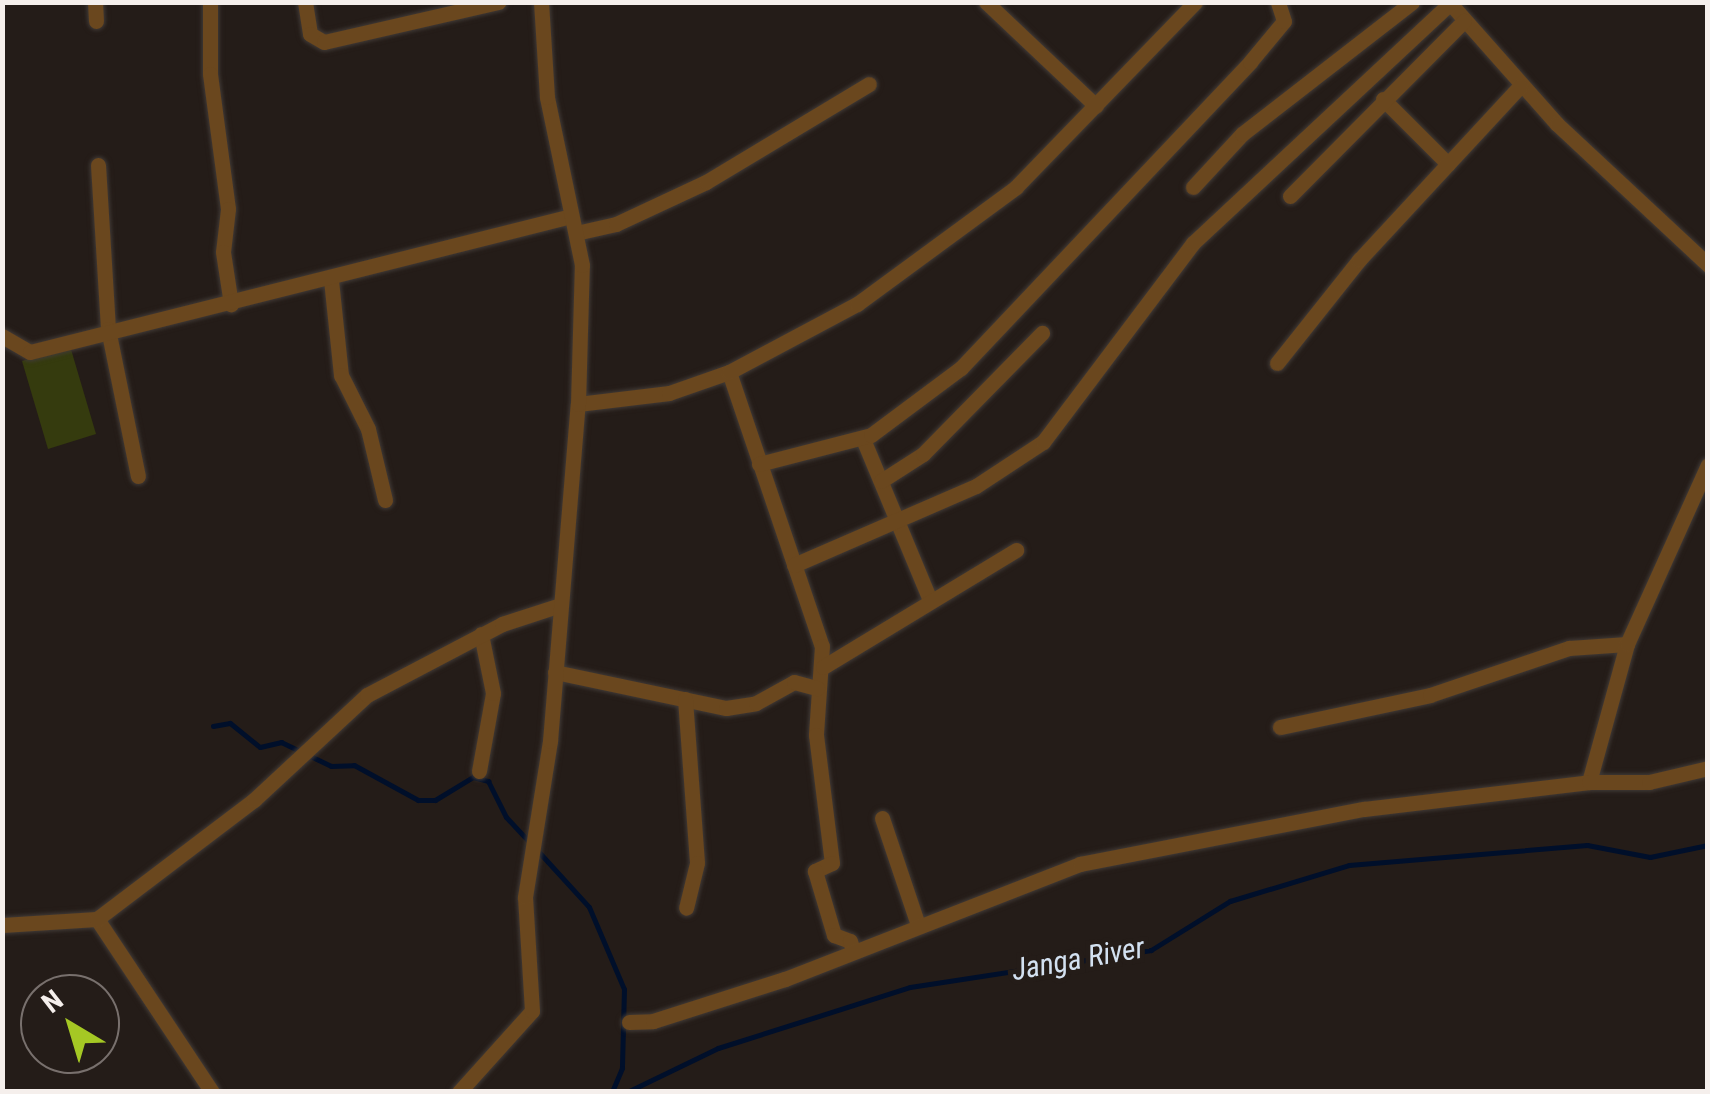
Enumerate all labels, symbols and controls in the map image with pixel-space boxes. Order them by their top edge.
water label: Janga River [1009,930,1147,988]
north arrow [20,974,120,1074]
text: N [36,983,69,1020]

